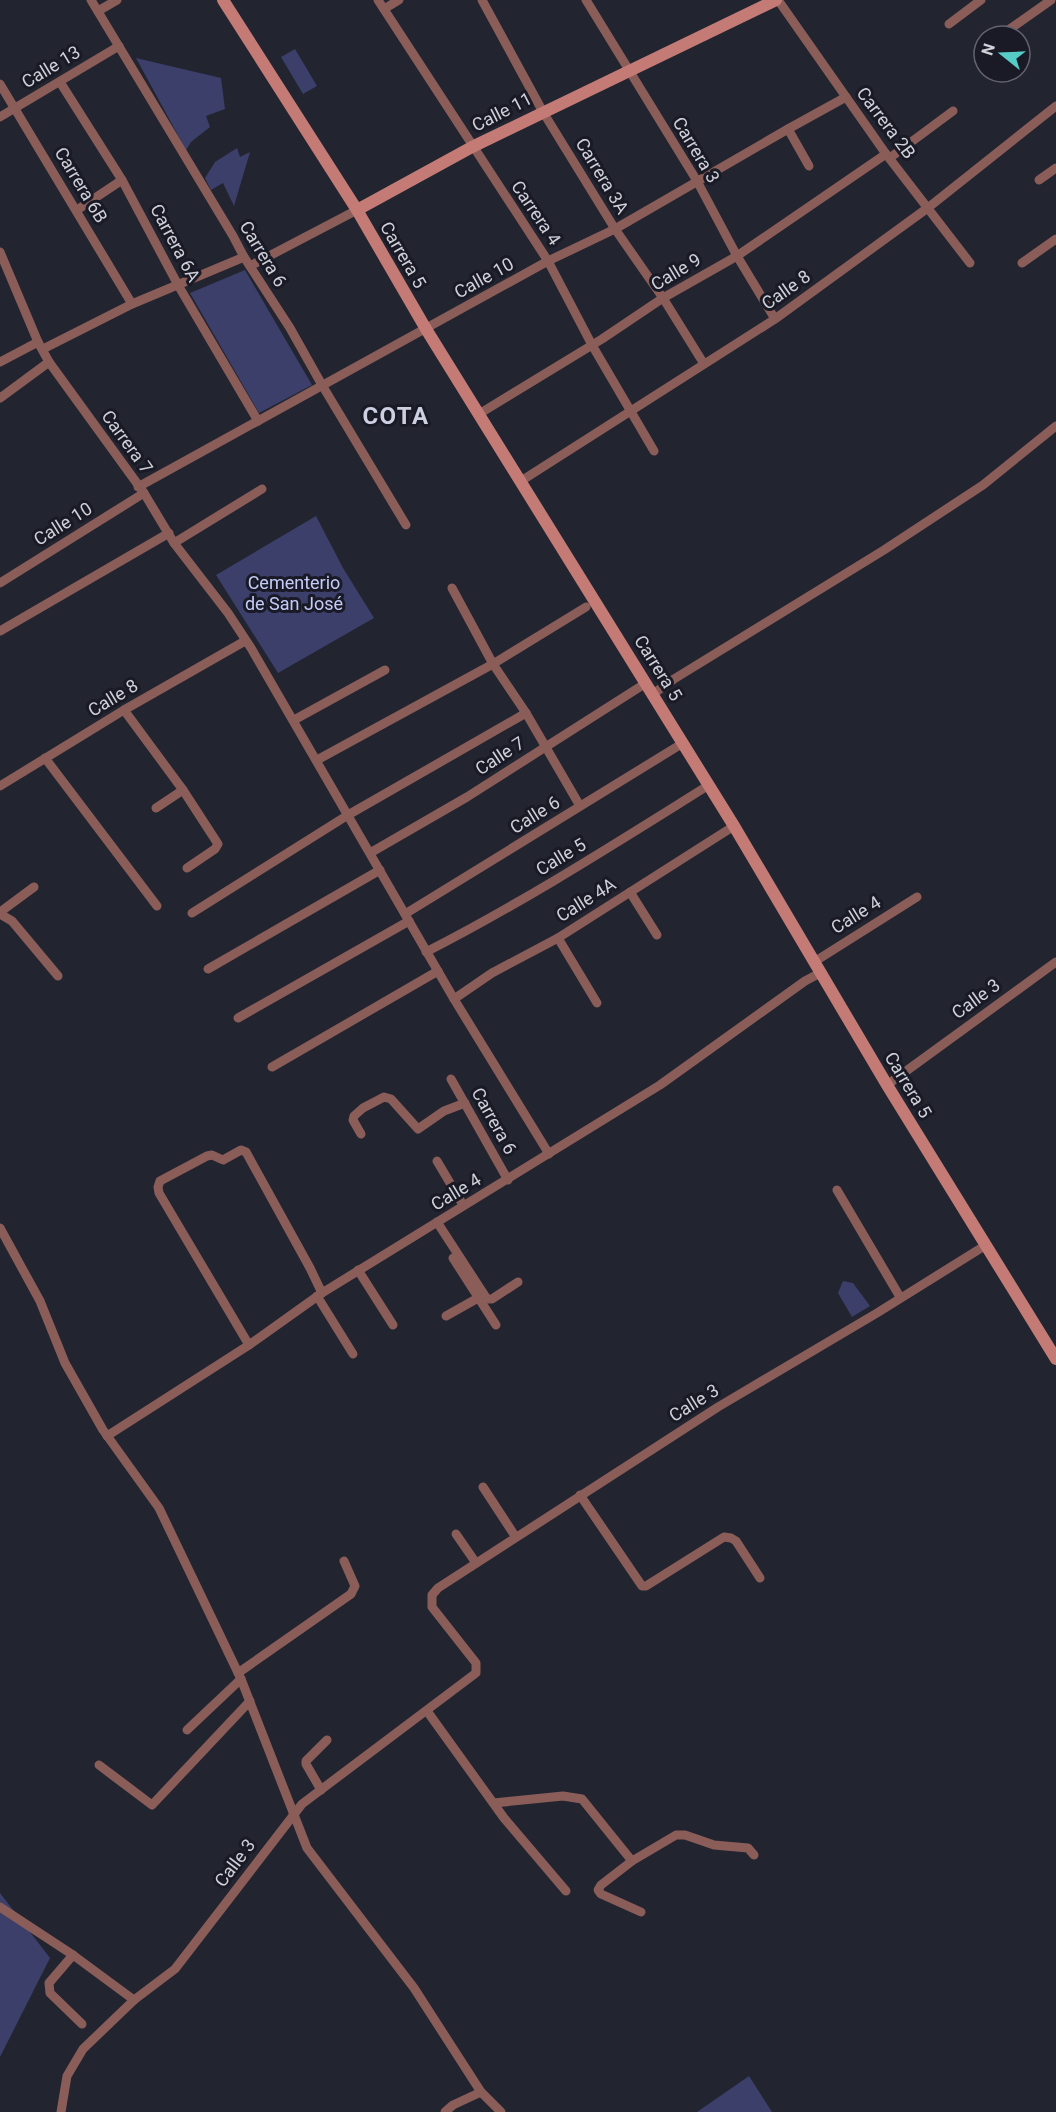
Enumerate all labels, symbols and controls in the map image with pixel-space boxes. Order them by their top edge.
north arrow [972,24,1032,84]
street label: Calle 13 [18,41,84,92]
text: N [977,41,999,58]
street label: Carrera 2B [853,83,920,163]
street label: Calle 11 [468,88,535,136]
street label: Carrera 3 [669,113,724,187]
street label: Carrera 3A [572,134,633,218]
street label: Carrera 6B [51,143,112,226]
street label: Carrera 4 [507,176,566,249]
street label: Carrera 6A [146,200,205,285]
street label: Carrera 6 [236,217,291,291]
street label: Carrera 5 [376,218,431,292]
street label: Calle 9 [647,249,704,295]
street label: Calle 10 [450,253,517,302]
street label: Calle 8 [757,265,814,314]
district label: COTA [362,402,430,430]
street label: Carrera 7 [97,406,157,477]
street label: Calle 10 [30,498,96,550]
park label: Cementerio de San José [245,572,343,614]
street label: Carrera 5 [630,631,687,704]
street label: Calle 8 [84,675,141,721]
street label: Calle 7 [471,732,528,779]
street label: Calle 6 [506,791,563,838]
street label: Calle 5 [532,834,589,880]
street label: Calle 4A [552,873,620,926]
street label: Calle 4 [827,891,884,938]
street label: Calle 3 [948,974,1004,1023]
street label: Carrera 5 [881,1048,936,1122]
street label: Carrera 6 [468,1084,521,1158]
street label: Calle 4 [427,1169,484,1215]
street label: Calle 3 [665,1379,722,1426]
street label: Calle 3 [210,1835,259,1891]

